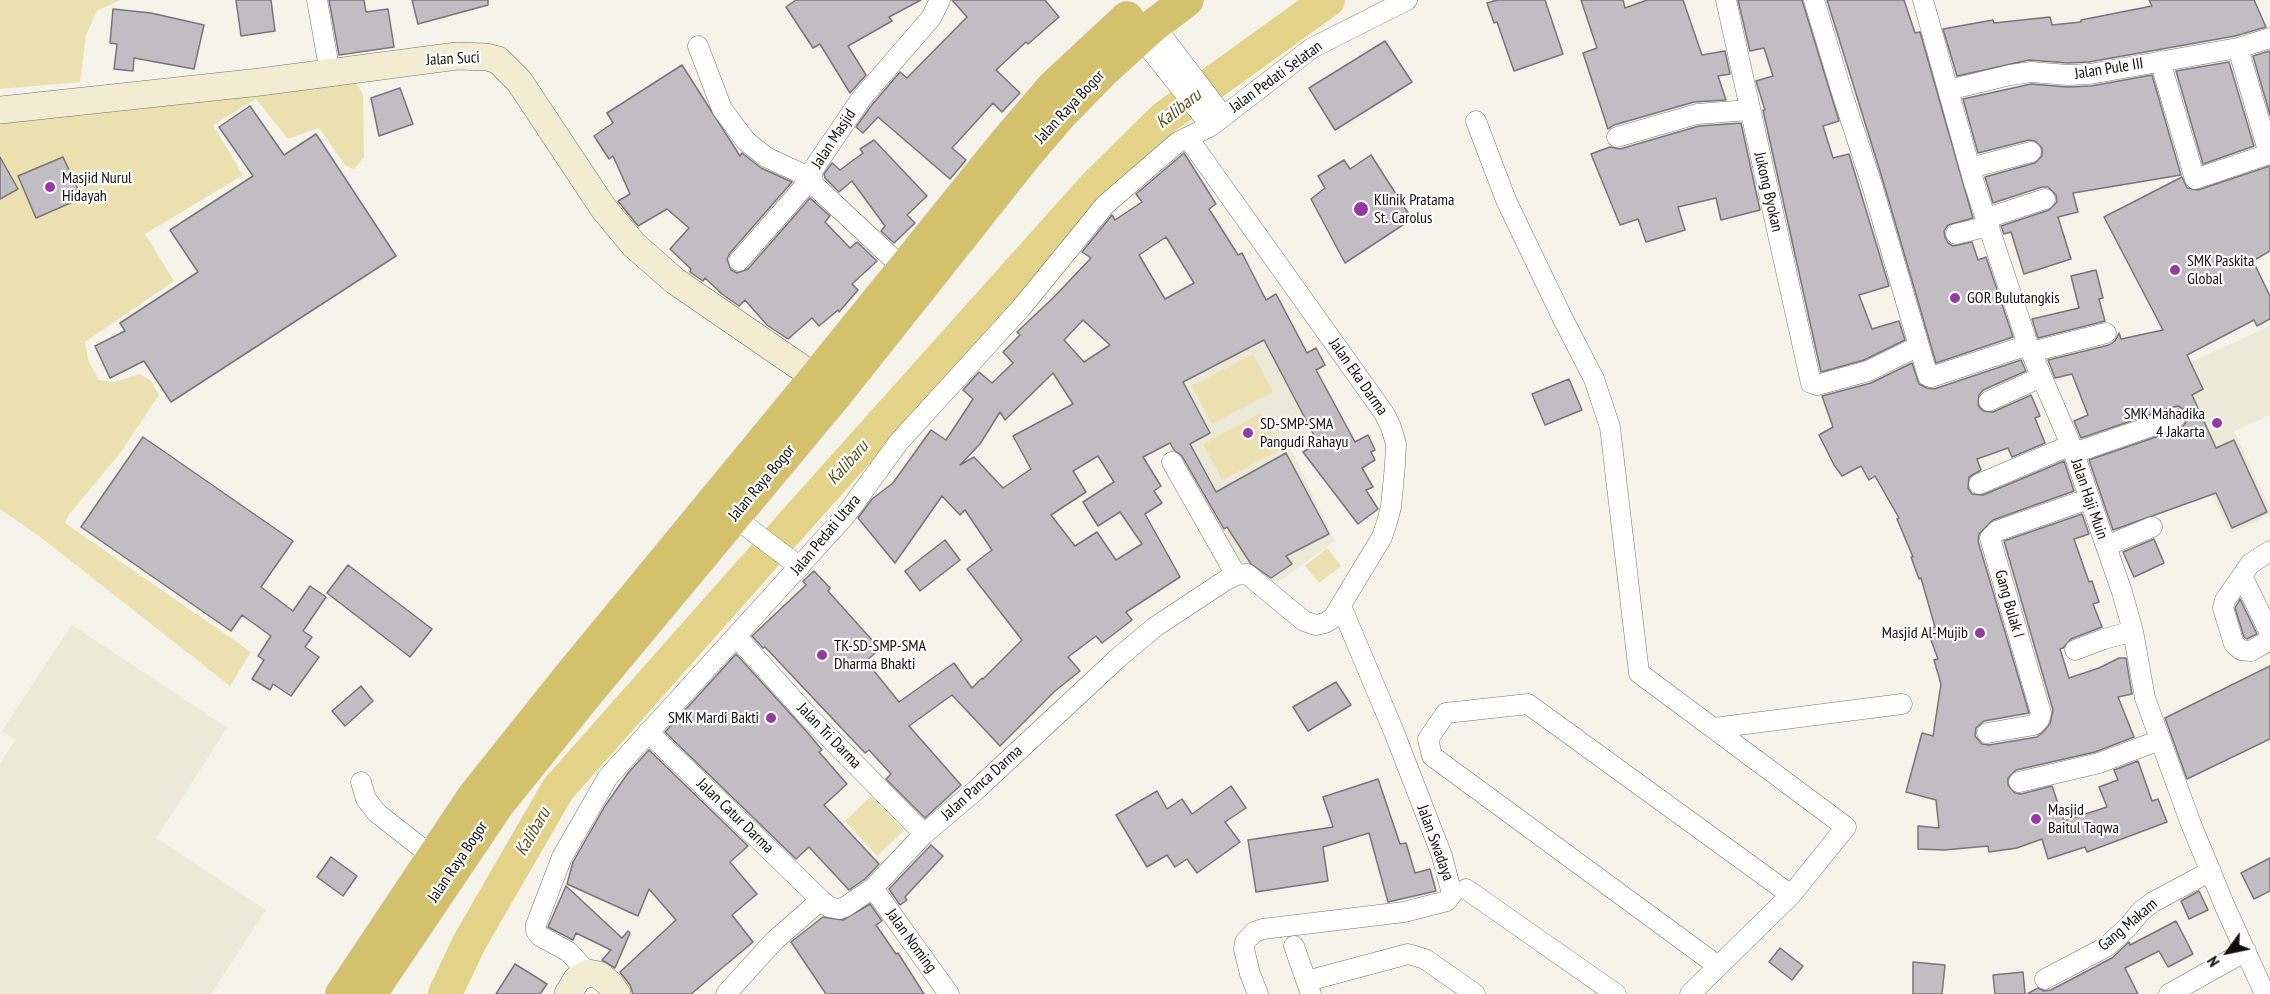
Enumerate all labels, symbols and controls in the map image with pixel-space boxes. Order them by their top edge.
street label: Jalan Pedati Selatan [1226,37,1326,117]
street label: Jalan Suci [426,48,480,70]
street label: Jalan Pule III [2073,54,2145,84]
street label: Jalan Raya Bogor [1031,66,1109,148]
water label: Kalibaru [1152,85,1206,133]
street label: Jalan Masjid [808,106,860,172]
street label: Jukong Byokan [1750,150,1786,234]
place label: Masjid Nurul Hidayah [62,168,132,206]
marker: Masjid Nurul Hidayah [43,180,57,194]
place label: Klinik Pratama St. Carolus [1374,190,1454,228]
marker: Klinik Pratama St. Carolus [1352,200,1370,218]
place label: SMK Paskita Global [2187,251,2254,289]
marker: SMK Paskita Global [2168,263,2182,277]
place label: GOR Bulutangkis [1967,288,2060,308]
marker: GOR Bulutangkis [1948,291,1962,305]
street label: Jalan Eka Darma [1324,335,1392,419]
place label: SMK Mahadika 4 Jakarta [2124,404,2205,442]
place label: SD-SMP-SMA Pangudi Rahayu [1260,414,1348,452]
marker: SMK Mahadika 4 Jakarta [2210,416,2224,430]
marker: SD-SMP-SMA Pangudi Rahayu [1241,426,1255,440]
water label: Kalibaru [823,437,873,489]
street label: Jalan Raya Bogor [725,441,799,525]
street label: Jalan Haji Muin [2066,456,2112,542]
street label: Jalan Pedati Utara [787,491,865,579]
street label: Gang Bulak I [1990,568,2028,640]
place label: Masjid Al-Mujib [1882,623,1968,643]
marker: Masjid Al-Mujib [1973,626,1987,640]
place label: TK-SD-SMP-SMA Dharma Bhakti [834,636,926,674]
marker: TK-SD-SMP-SMA Dharma Bhakti [815,648,829,662]
street label: Jalan Tri Darma [793,699,865,773]
place label: SMK Mardi Bakti [668,708,759,728]
marker: SMK Mardi Bakti [764,711,778,725]
street label: Jalan Panca Darma [937,742,1027,824]
street label: Jalan Catur Darma [693,775,777,857]
place label: Masjid Baitul Taqwa [2048,800,2119,838]
street label: Jalan Swadaya [1412,802,1458,884]
water label: Kalibaru [511,804,555,860]
marker: Masjid Baitul Taqwa [2029,812,2043,826]
street label: Jalan Raya Bogor [424,818,492,906]
street label: Gang Makam [2095,895,2161,955]
street label: Jalan Noming [881,905,941,977]
north arrow [2198,922,2258,982]
text: N [2202,953,2224,971]

